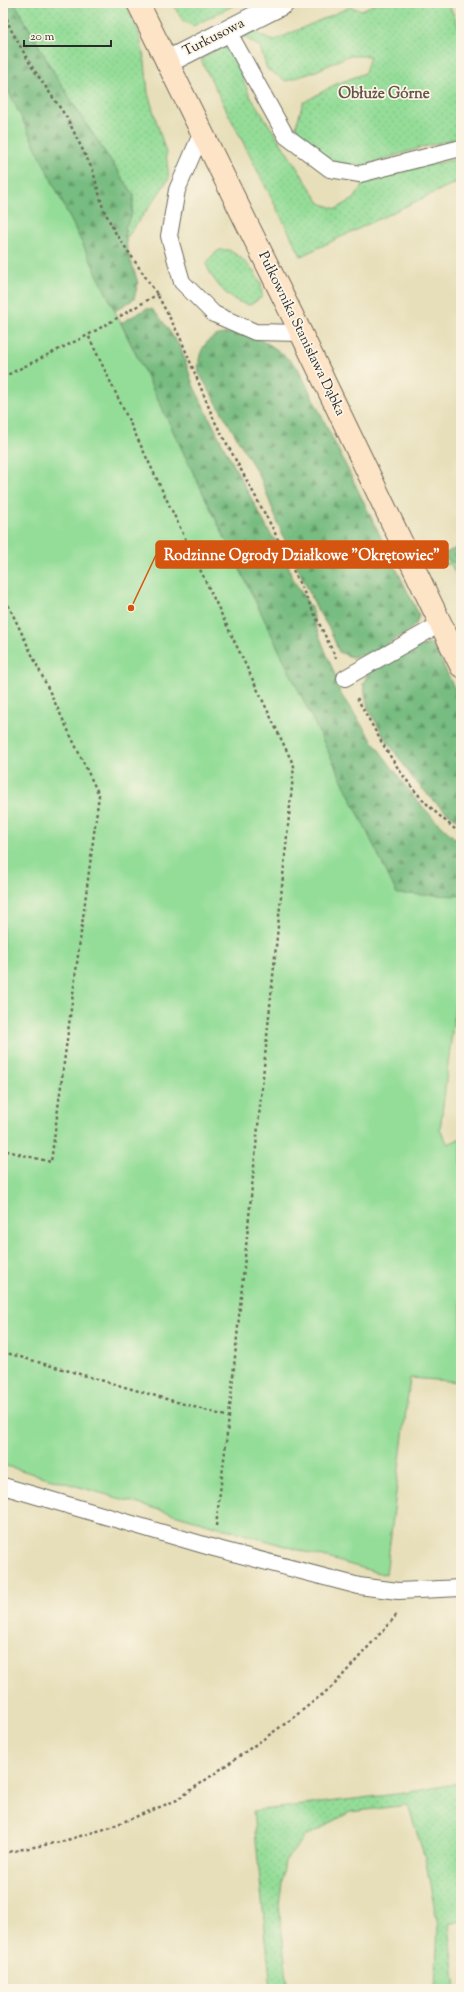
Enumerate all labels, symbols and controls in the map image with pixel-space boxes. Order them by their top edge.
street label: Turkusowa [180,14,249,62]
scale bar [24,22,111,48]
text: 20 m [30,28,55,46]
district label: Obłuże Górne [338,84,430,105]
street label: Pułkownika Stanisława Dąbka [252,248,350,420]
callout: Rodzinne Ogrody Działkowe "Okrętowiec" [156,541,448,568]
text: Rodzinne Ogrody Działkowe "Okrętowiec" [164,546,440,567]

